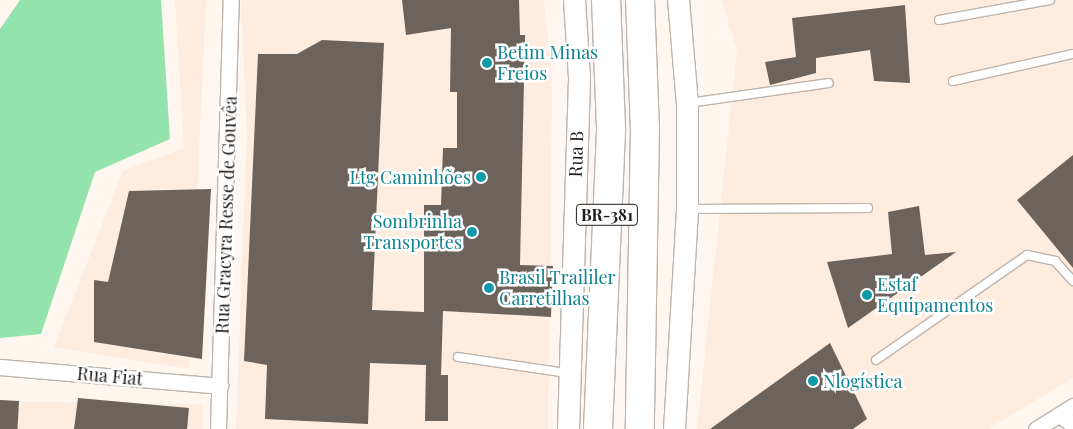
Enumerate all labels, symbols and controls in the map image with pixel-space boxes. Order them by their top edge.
place label: Betim Minas Freios [497,42,598,84]
marker: Betim Minas Freios [481,57,493,69]
street label: Rua Gracyra Resse de Gouvêa [211,95,241,335]
street label: Rua B [564,130,588,178]
place label: Ltg Caminhões [349,166,471,188]
marker: Ltg Caminhões [475,171,487,183]
road number: BR-381 [576,202,638,228]
place label: Sombrinha Transportes [363,211,462,253]
marker: Sombrinha Transportes [466,226,478,238]
place label: Brasil Traililer Carretilhas [499,267,616,310]
place label: Estaf Equipamentos [877,274,993,316]
marker: Brasil Traililer Carretilhas [483,282,495,294]
marker: Estaf Equipamentos [861,289,873,301]
street label: Rua Fiat [76,362,144,390]
place label: Nlogística [823,370,902,392]
marker: Nlogística [807,375,819,387]

